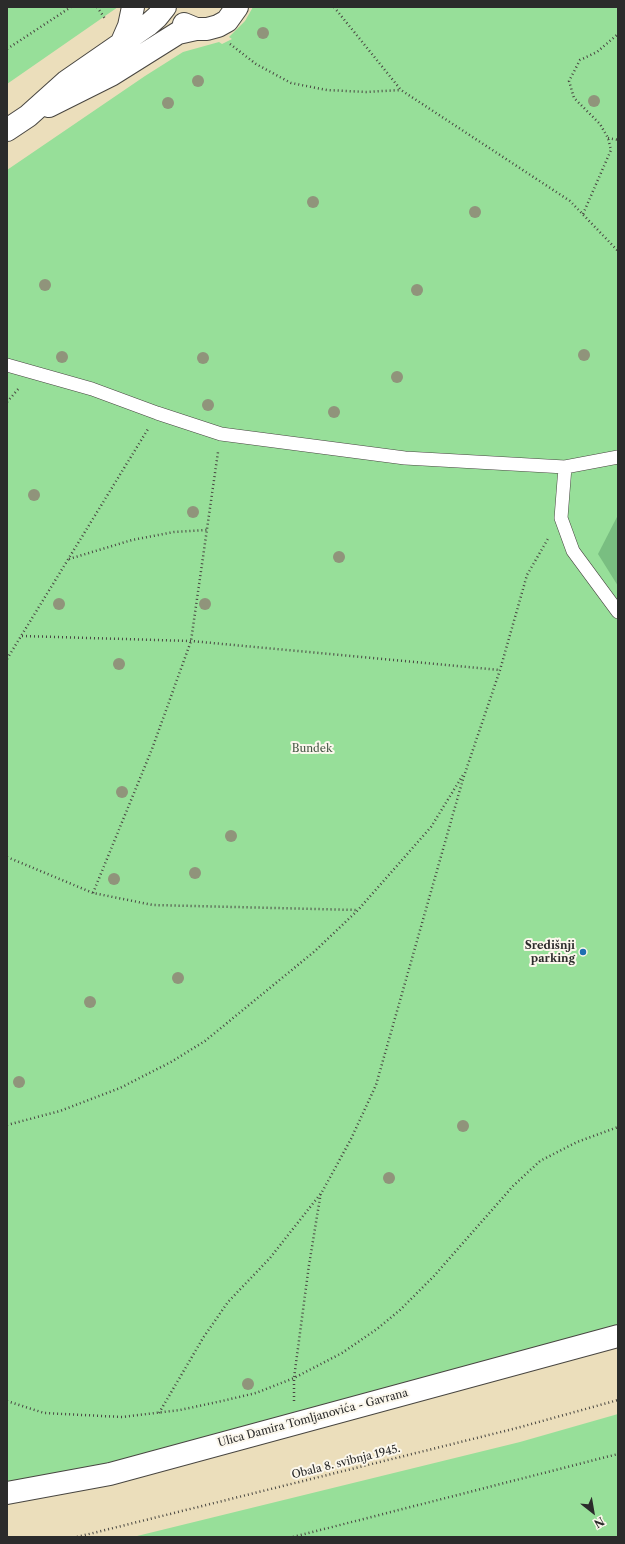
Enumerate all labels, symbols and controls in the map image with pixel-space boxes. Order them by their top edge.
park label: Bundek [292,742,332,756]
place label: Središnji parking [525,939,575,965]
marker: Središnji parking [578,947,588,957]
street label: Ulica Damira Tomljanovića - Gavrana [217,1386,409,1450]
street label: Obala 8. svibnja 1945. [290,1442,402,1482]
north arrow [573,1492,613,1532]
text: N [591,1514,607,1531]

